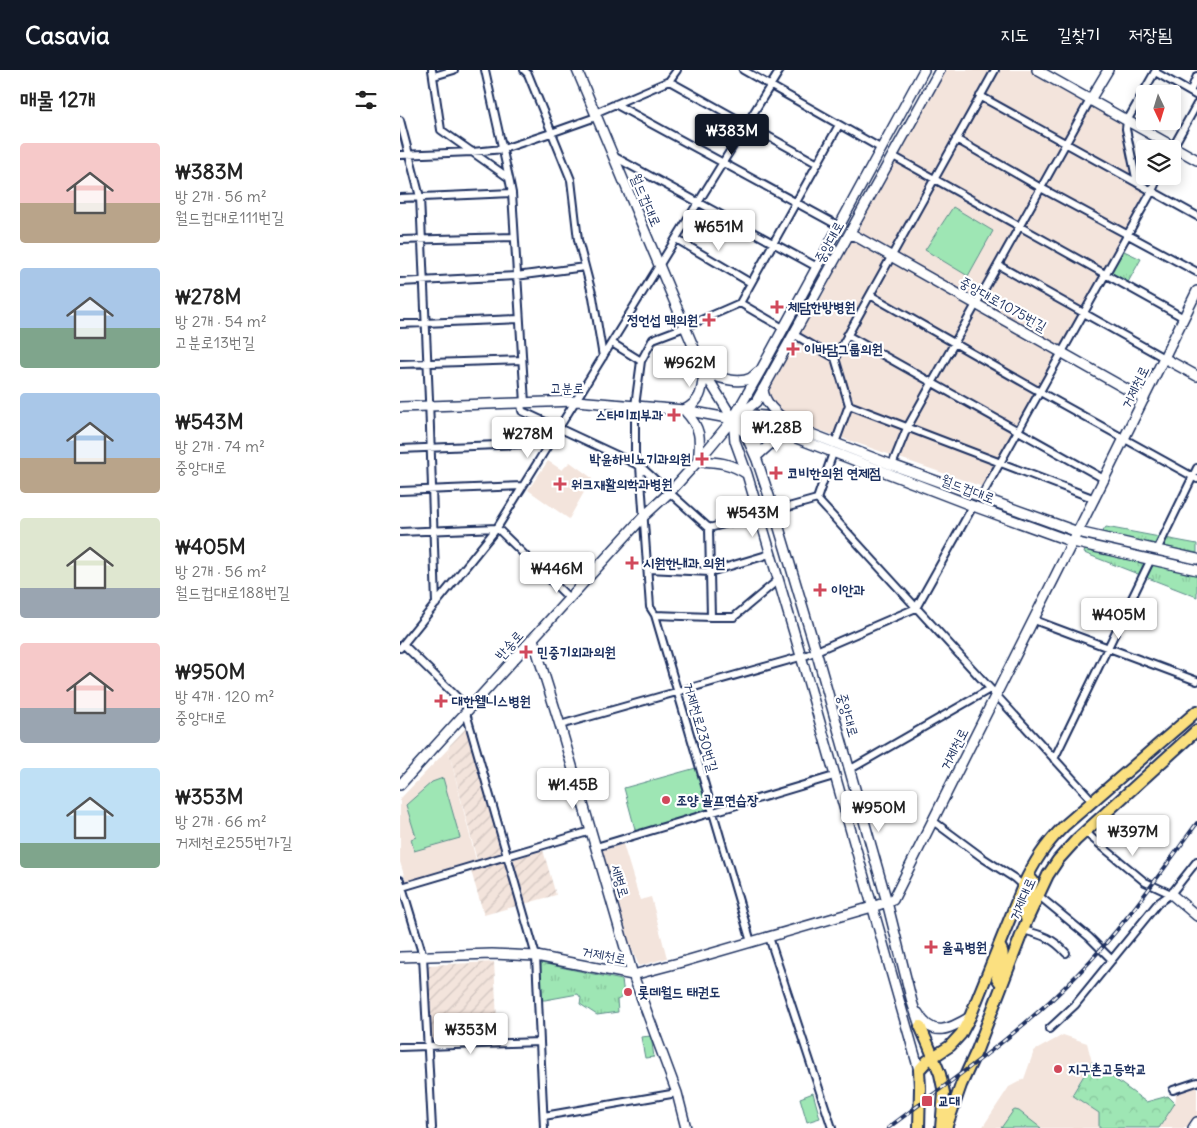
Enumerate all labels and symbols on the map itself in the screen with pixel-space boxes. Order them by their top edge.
north arrow [1136,85,1181,130]
pin: ₩383M [697,114,767,156]
street label: 월드컵대로 [627,171,665,229]
pin: ₩651M [684,210,754,252]
street label: 중앙대로 [810,218,848,266]
street label: 중앙대로1075번길 [956,273,1050,336]
place label: 체담한방병원 [787,298,856,316]
marker: 체담한방병원 [770,300,784,314]
place label: 정언섭 맥의원 [627,311,698,329]
marker: 정언섭 맥의원 [702,313,716,327]
place label: 이바담그룹의원 [804,340,883,358]
marker: 이바담그룹의원 [786,342,800,356]
pin: ₩962M [655,346,725,388]
street label: 거제천로 [1117,363,1153,411]
street label: 고분로 [550,379,584,397]
place label: 스타미피부과 [595,406,664,424]
marker: 스타미피부과 [667,408,681,422]
pin: ₩1.28B [736,410,818,453]
pin: ₩278M [493,416,563,459]
place label: 박윤하비뇨기과의원 [590,450,691,468]
marker: 박윤하비뇨기과의원 [695,452,709,466]
place label: 코비한의원 연제점 [787,464,881,482]
marker: 코비한의원 연제점 [769,466,783,480]
street label: 월드컵대로 [938,471,998,507]
place label: 워크재활의학과병원 [571,475,672,493]
marker: 워크재활의학과병원 [553,477,567,491]
pin: ₩543M [718,496,788,538]
pin: ₩446M [522,552,592,594]
place label: 시원한내과 의원 [643,554,725,572]
marker: 시원한내과 의원 [625,556,639,570]
place label: 이안과 [831,581,866,599]
marker: 이안과 [813,583,827,597]
pin: ₩405M [1084,598,1154,640]
street label: 반송로 [491,626,527,664]
place label: 민중기외과의원 [537,643,616,661]
marker: 민중기외과의원 [519,645,533,659]
street label: 거제천로230번길 [680,680,723,775]
street label: 중앙대로 [833,691,863,739]
place label: 대한웰니스병원 [451,692,531,710]
marker: 대한웰니스병원 [434,694,448,708]
street label: 거제천로 [936,725,972,773]
pin: ₩1.45B [532,768,614,810]
pin: ₩950M [844,790,914,833]
place label: 조양 골프연습장 [676,791,759,809]
marker: 조양 골프연습장 [660,794,672,806]
pin: ₩397M [1098,814,1168,857]
street label: 세병로 [607,862,633,900]
street label: 거제대로 [1005,875,1039,923]
place label: 율곡병원 [942,938,987,956]
marker: 율곡병원 [924,940,938,954]
street label: 거제천로 [580,942,628,968]
place label: 롯데월드 태권도 [638,983,720,1001]
marker: 롯데월드 태권도 [622,986,634,998]
pin: ₩353M [436,1012,506,1055]
place label: 지구촌고등학교 [1068,1060,1147,1078]
marker: 지구촌고등학교 [1052,1063,1064,1075]
place label: 교대 [938,1092,961,1110]
marker: 교대 [920,1094,934,1108]

